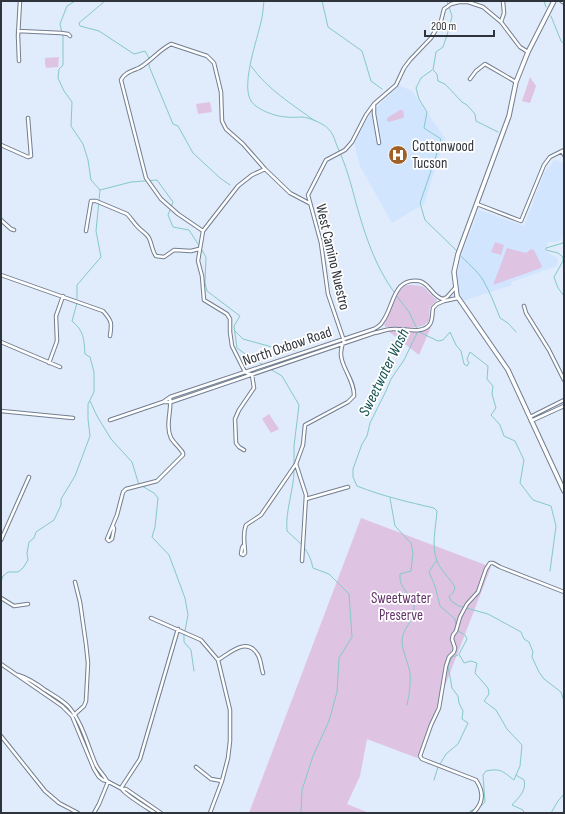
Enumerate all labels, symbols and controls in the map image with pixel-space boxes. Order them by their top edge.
scale bar [425,12,494,38]
text: 200 m [431,19,457,34]
place label: Cottonwood Tucson [412,137,474,173]
hospital icon: Cottonwood Tucson [387,144,409,166]
street label: West Camino Nuestro [311,202,354,312]
street label: North Oxbow Road [240,322,334,371]
water label: Sweetwater Wash [355,326,414,419]
park label: Sweetwater Preserve [371,589,432,625]

